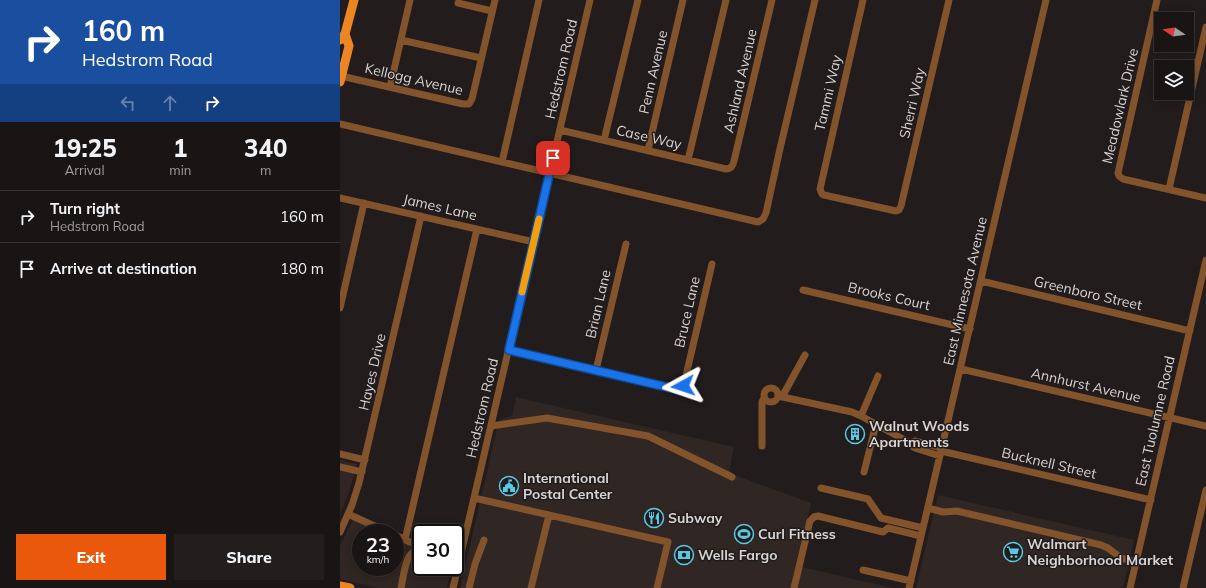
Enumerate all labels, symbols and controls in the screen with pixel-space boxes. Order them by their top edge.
north arrow [1154,12,1194,52]
map controls [1154,12,1194,100]
text: 160 m [82,13,165,48]
icon: right [16,16,68,68]
street label: Hedstrom Road [541,17,581,121]
street label: Ashland Avenue [719,27,761,135]
street label: Penn Avenue [635,28,671,116]
street label: Meadowlark Drive [1098,46,1142,166]
text: Hedstrom Road [82,48,213,71]
street label: Tammi Way [810,52,846,133]
street label: Kellogg Avenue [363,59,465,99]
button: layers [1154,60,1194,100]
street label: Sherri Way [895,65,929,140]
icon: left [117,92,139,114]
icon: ahead [159,92,181,114]
icon: right [201,92,223,114]
street label: Case Way [615,121,684,153]
text: 19:25 [53,133,117,163]
text: 1 [173,133,188,163]
text: 340 [244,133,287,163]
pin [536,141,570,175]
icon: arrive [542,147,564,169]
text: Arrival [65,162,105,178]
text: min [169,162,191,178]
text: m [260,162,271,178]
street label: James Lane [401,190,479,224]
text: Turn right [50,199,120,218]
icon: right [16,206,38,228]
text: 160 m [280,207,324,226]
street label: East Minnesota Avenue [939,215,991,367]
text: Hedstrom Road [50,218,145,234]
icon: arrive [16,258,38,280]
text: Arrive at destination [50,259,197,278]
text: 180 m [280,259,324,278]
street label: Brian Lane [581,268,615,340]
street label: Greenboro Street [1032,272,1144,314]
street label: Bruce Lane [670,275,704,349]
street label: Brooks Court [846,278,932,314]
street label: Hayes Drive [354,332,390,412]
street label: East Tuolumne Road [1131,354,1179,488]
street label: Hedstrom Road [462,356,502,460]
street label: Annhurst Avenue [1029,364,1143,406]
position arrow [662,365,704,407]
place label: Walnut Woods Apartments [869,417,969,451]
building icon: Walnut Woods Apartments [844,423,866,445]
street label: Bucknell Street [1000,443,1098,483]
place label: International Postal Center [523,469,613,503]
public building icon: International Postal Center [498,475,520,497]
restaurant icon: Subway [643,507,665,529]
place label: Subway [668,509,723,527]
sports icon: Curl Fitness [733,523,755,545]
speed limit sign: 30 [412,524,464,576]
place label: Curl Fitness [758,525,836,543]
text: 23 [366,532,390,557]
button: Exit [16,534,166,580]
button: Share [174,534,324,580]
place label: Walmart Neighborhood Market [1027,535,1174,569]
supermarket icon: Walmart Neighborhood Market [1002,541,1024,563]
bank icon: Wells Fargo [673,544,695,566]
place label: Wells Fargo [698,546,777,564]
text: km/h [367,553,389,566]

